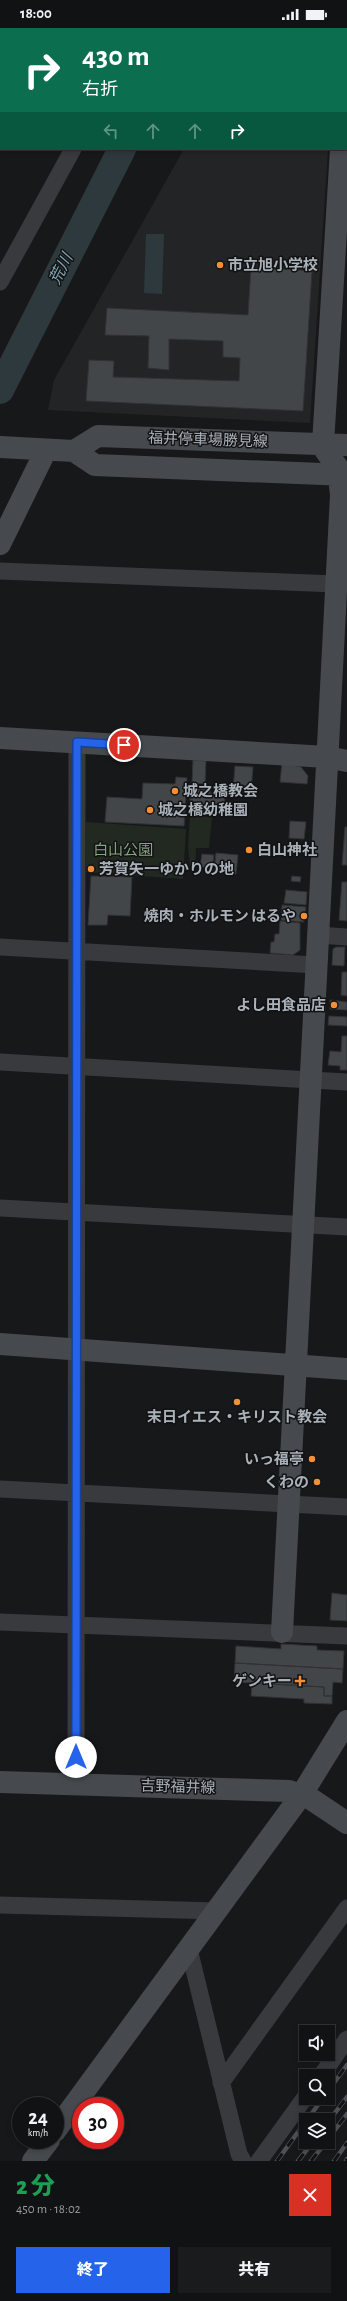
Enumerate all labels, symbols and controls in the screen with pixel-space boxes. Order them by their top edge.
text: 18:00 [20,6,52,21]
text: 430 m [82,43,150,71]
icon: right [16,44,68,96]
text: 右折 [82,81,118,99]
icon: left [100,120,122,142]
icon: ahead [142,120,164,142]
icon: ahead [184,120,206,142]
icon: right [226,120,248,142]
water label: 荒川 [46,249,76,287]
place label: 市立旭小学校 [228,257,318,273]
marker: 市立旭小学校 [215,260,225,270]
street label: 福井停車場勝見線 [148,428,268,450]
pin [107,728,141,762]
icon: arrive [113,734,135,756]
place label: 城之橋教会 [183,782,258,799]
marker: 城之橋教会 [170,786,180,796]
place label: 城之橋幼稚園 [158,801,248,818]
marker: 城之橋幼稚園 [145,805,155,815]
place label: 白山神社 [257,841,317,858]
park label: 白山公園 [93,842,153,858]
marker: 白山神社 [244,845,254,855]
place label: 芳賀矢一ゆかりの地 [99,861,234,877]
marker: 芳賀矢一ゆかりの地 [86,864,96,874]
place label: 焼肉・ホルモン はるや [144,908,296,924]
marker: 焼肉・ホルモン はるや [299,911,309,921]
place label: よし田食品店 [236,997,326,1013]
marker: よし田食品店 [329,1000,339,1010]
marker: 末日イエス・キリスト教会 [232,1397,242,1407]
place label: 末日イエス・キリスト教会 [147,1409,327,1425]
place label: いっ福亭 [244,1451,304,1467]
marker: いっ福亭 [307,1454,317,1464]
place label: くわの [264,1474,309,1490]
marker: くわの [312,1477,322,1487]
place label: ゲンキー [232,1673,292,1689]
marker: ゲンキー [295,1676,305,1686]
position arrow [55,1736,97,1778]
street label: 吉野福井線 [140,1776,216,1796]
map controls [299,2025,335,2149]
button: sound [299,2025,335,2061]
button: search [299,2069,335,2105]
speed limit sign: 30 [72,2097,124,2149]
text: 24 [28,2108,48,2128]
button: layers [299,2113,335,2149]
text: km/h [28,2128,48,2138]
button: close [289,2174,331,2216]
text: 2 分 [16,2175,55,2199]
text: 450 m · 18:02 [16,2203,81,2216]
button: 終了 [16,2247,170,2293]
button: 共有 [178,2247,331,2293]

